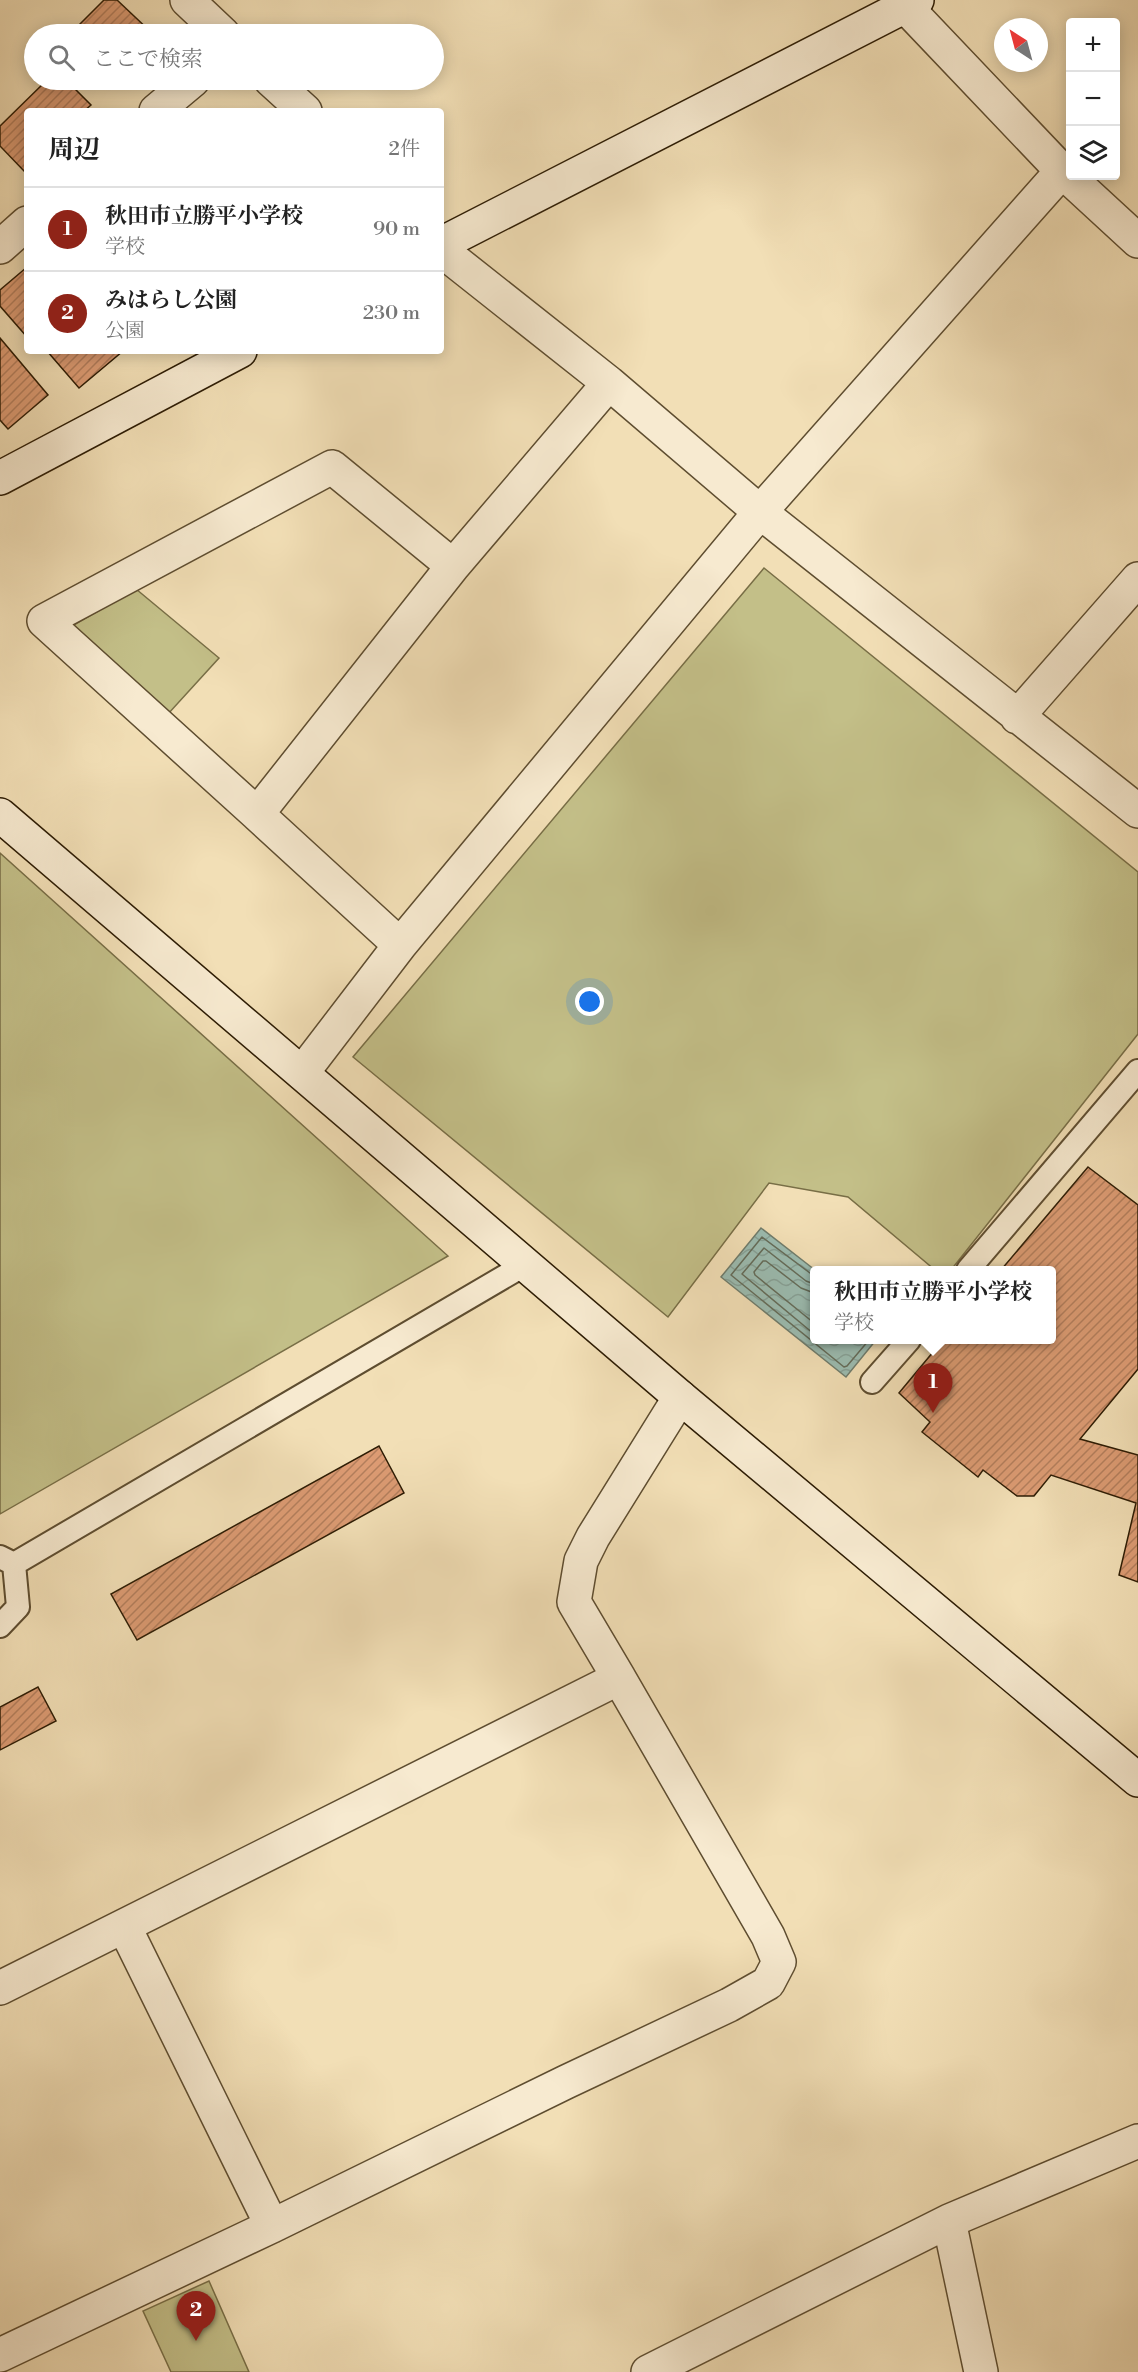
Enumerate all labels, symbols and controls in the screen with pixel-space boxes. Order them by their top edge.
north arrow [994,18,1048,72]
map controls [1066,18,1120,180]
button: + [1066,18,1120,72]
search box [24,24,444,90]
icon: search [45,41,78,74]
text: ここで検索 [93,46,203,73]
button: − [1066,72,1120,126]
button: layers [1066,126,1120,180]
text: 周辺 [48,134,100,166]
text: 2件 [389,137,420,162]
text: 秋田市立勝平小学校 [105,203,303,230]
text: 1 [63,217,72,242]
text: 90 m [373,217,420,242]
text: 学校 [105,235,145,260]
text: みはらし公園 [105,287,237,314]
text: 2 [61,301,74,326]
text: 230 m [363,301,420,326]
text: 公園 [105,319,145,344]
your location [575,987,604,1016]
popup [810,1266,1056,1344]
text: 秋田市立勝平小学校 [834,1279,1032,1306]
text: 学校 [834,1311,874,1336]
pin: 1 [914,1364,952,1413]
pin: 2 [176,2292,216,2341]

